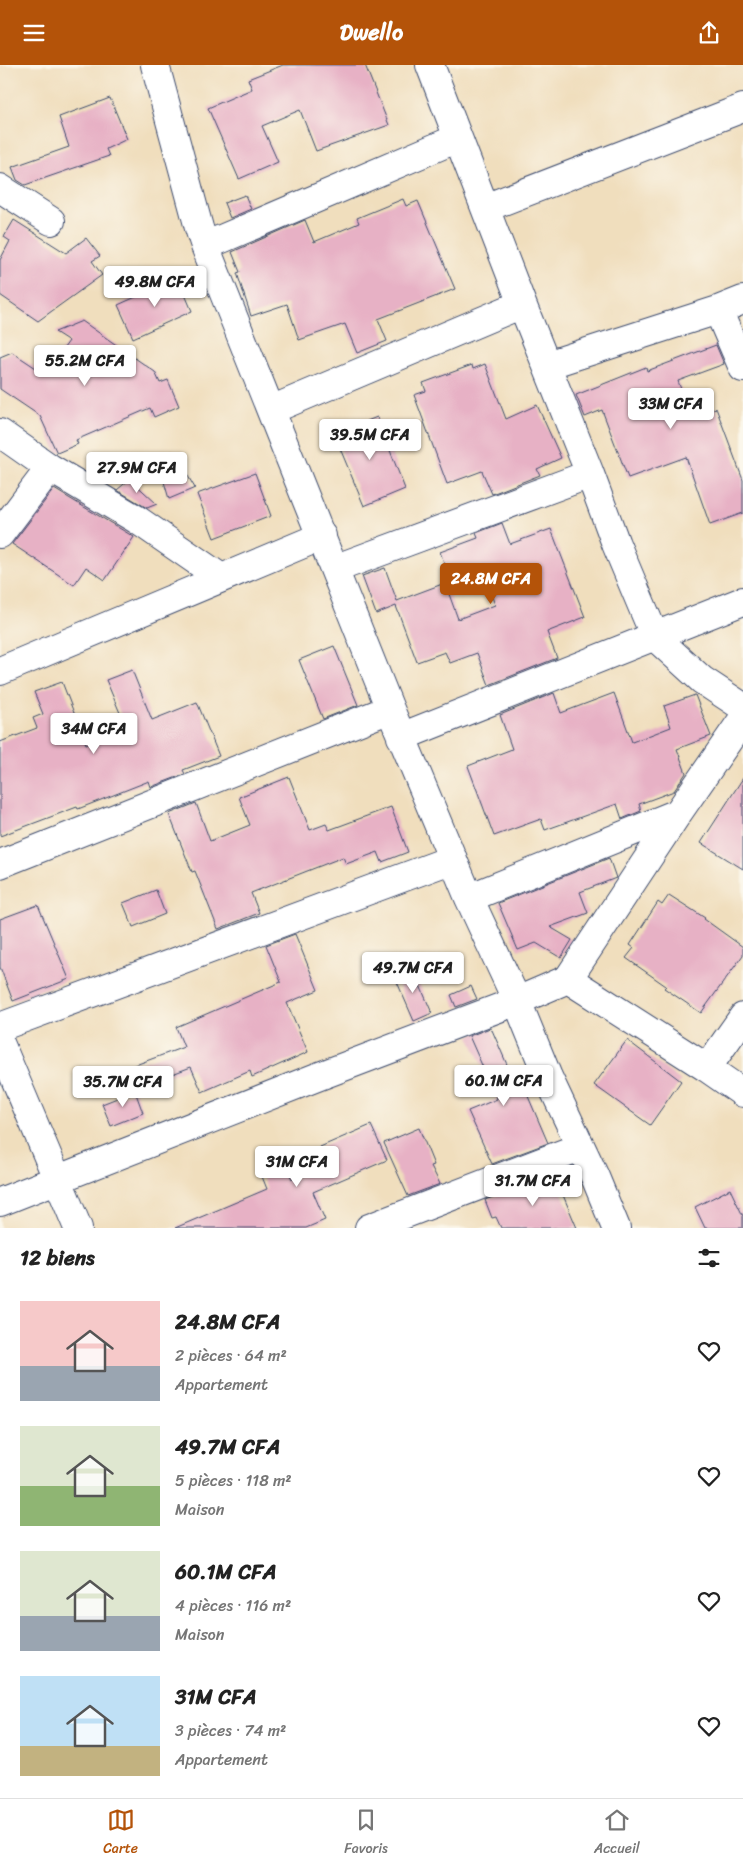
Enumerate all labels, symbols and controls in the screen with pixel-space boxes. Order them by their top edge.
text: Dwello [340,13,403,52]
icon: menu [20,19,48,47]
icon: share [695,19,723,47]
pin: 49.8M CFA [98,265,212,308]
text: 49.8M CFA [115,267,195,296]
pin: 55.2M CFA [28,345,142,387]
text: 55.2M CFA [45,346,125,375]
pin: 33M CFA [625,387,717,430]
text: 33M CFA [639,389,703,418]
pin: 39.5M CFA [313,419,427,461]
text: 39.5M CFA [330,420,410,449]
pin: 27.9M CFA [80,451,194,494]
text: 27.9M CFA [97,453,177,482]
pin: 24.8M CFA [434,563,548,605]
text: 24.8M CFA [451,564,531,593]
pin: 34M CFA [48,713,140,755]
text: 34M CFA [61,714,127,743]
pin: 49.7M CFA [356,951,470,994]
text: 49.7M CFA [373,953,453,982]
pin: 35.7M CFA [66,1065,180,1108]
pin: 60.1M CFA [447,1065,561,1107]
text: 60.1M CFA [465,1066,543,1095]
text: 35.7M CFA [84,1067,162,1096]
pin: 31M CFA [251,1145,343,1188]
text: 31M CFA [266,1147,328,1176]
pin: 31.7M CFA [476,1165,590,1207]
text: 31.7M CFA [495,1166,571,1195]
text: 12 biens [20,1239,95,1277]
icon: filters [695,1244,723,1272]
text: 24.8M CFA [175,1303,280,1341]
icon: home [60,1321,120,1381]
icon: heart [695,1337,723,1365]
text: 2 pièces · 64 m² [175,1341,287,1370]
text: Appartement [175,1370,268,1399]
text: 49.7M CFA [175,1428,280,1466]
icon: home [60,1446,120,1506]
icon: heart [695,1462,723,1490]
text: 5 pièces · 118 m² [175,1466,292,1495]
text: Maison [175,1495,224,1524]
text: 60.1M CFA [175,1553,276,1591]
icon: home [60,1571,120,1631]
icon: heart [695,1587,723,1615]
text: 4 pièces · 116 m² [175,1591,291,1620]
text: Maison [175,1620,224,1649]
text: 31M CFA [175,1678,256,1716]
icon: home [60,1696,120,1756]
icon: heart [695,1712,723,1740]
text: 3 pièces · 74 m² [175,1716,286,1745]
text: Appartement [175,1745,268,1774]
tab: Carte [103,1806,138,1861]
tab: Favoris [344,1806,388,1861]
tab: Accueil [594,1806,640,1861]

